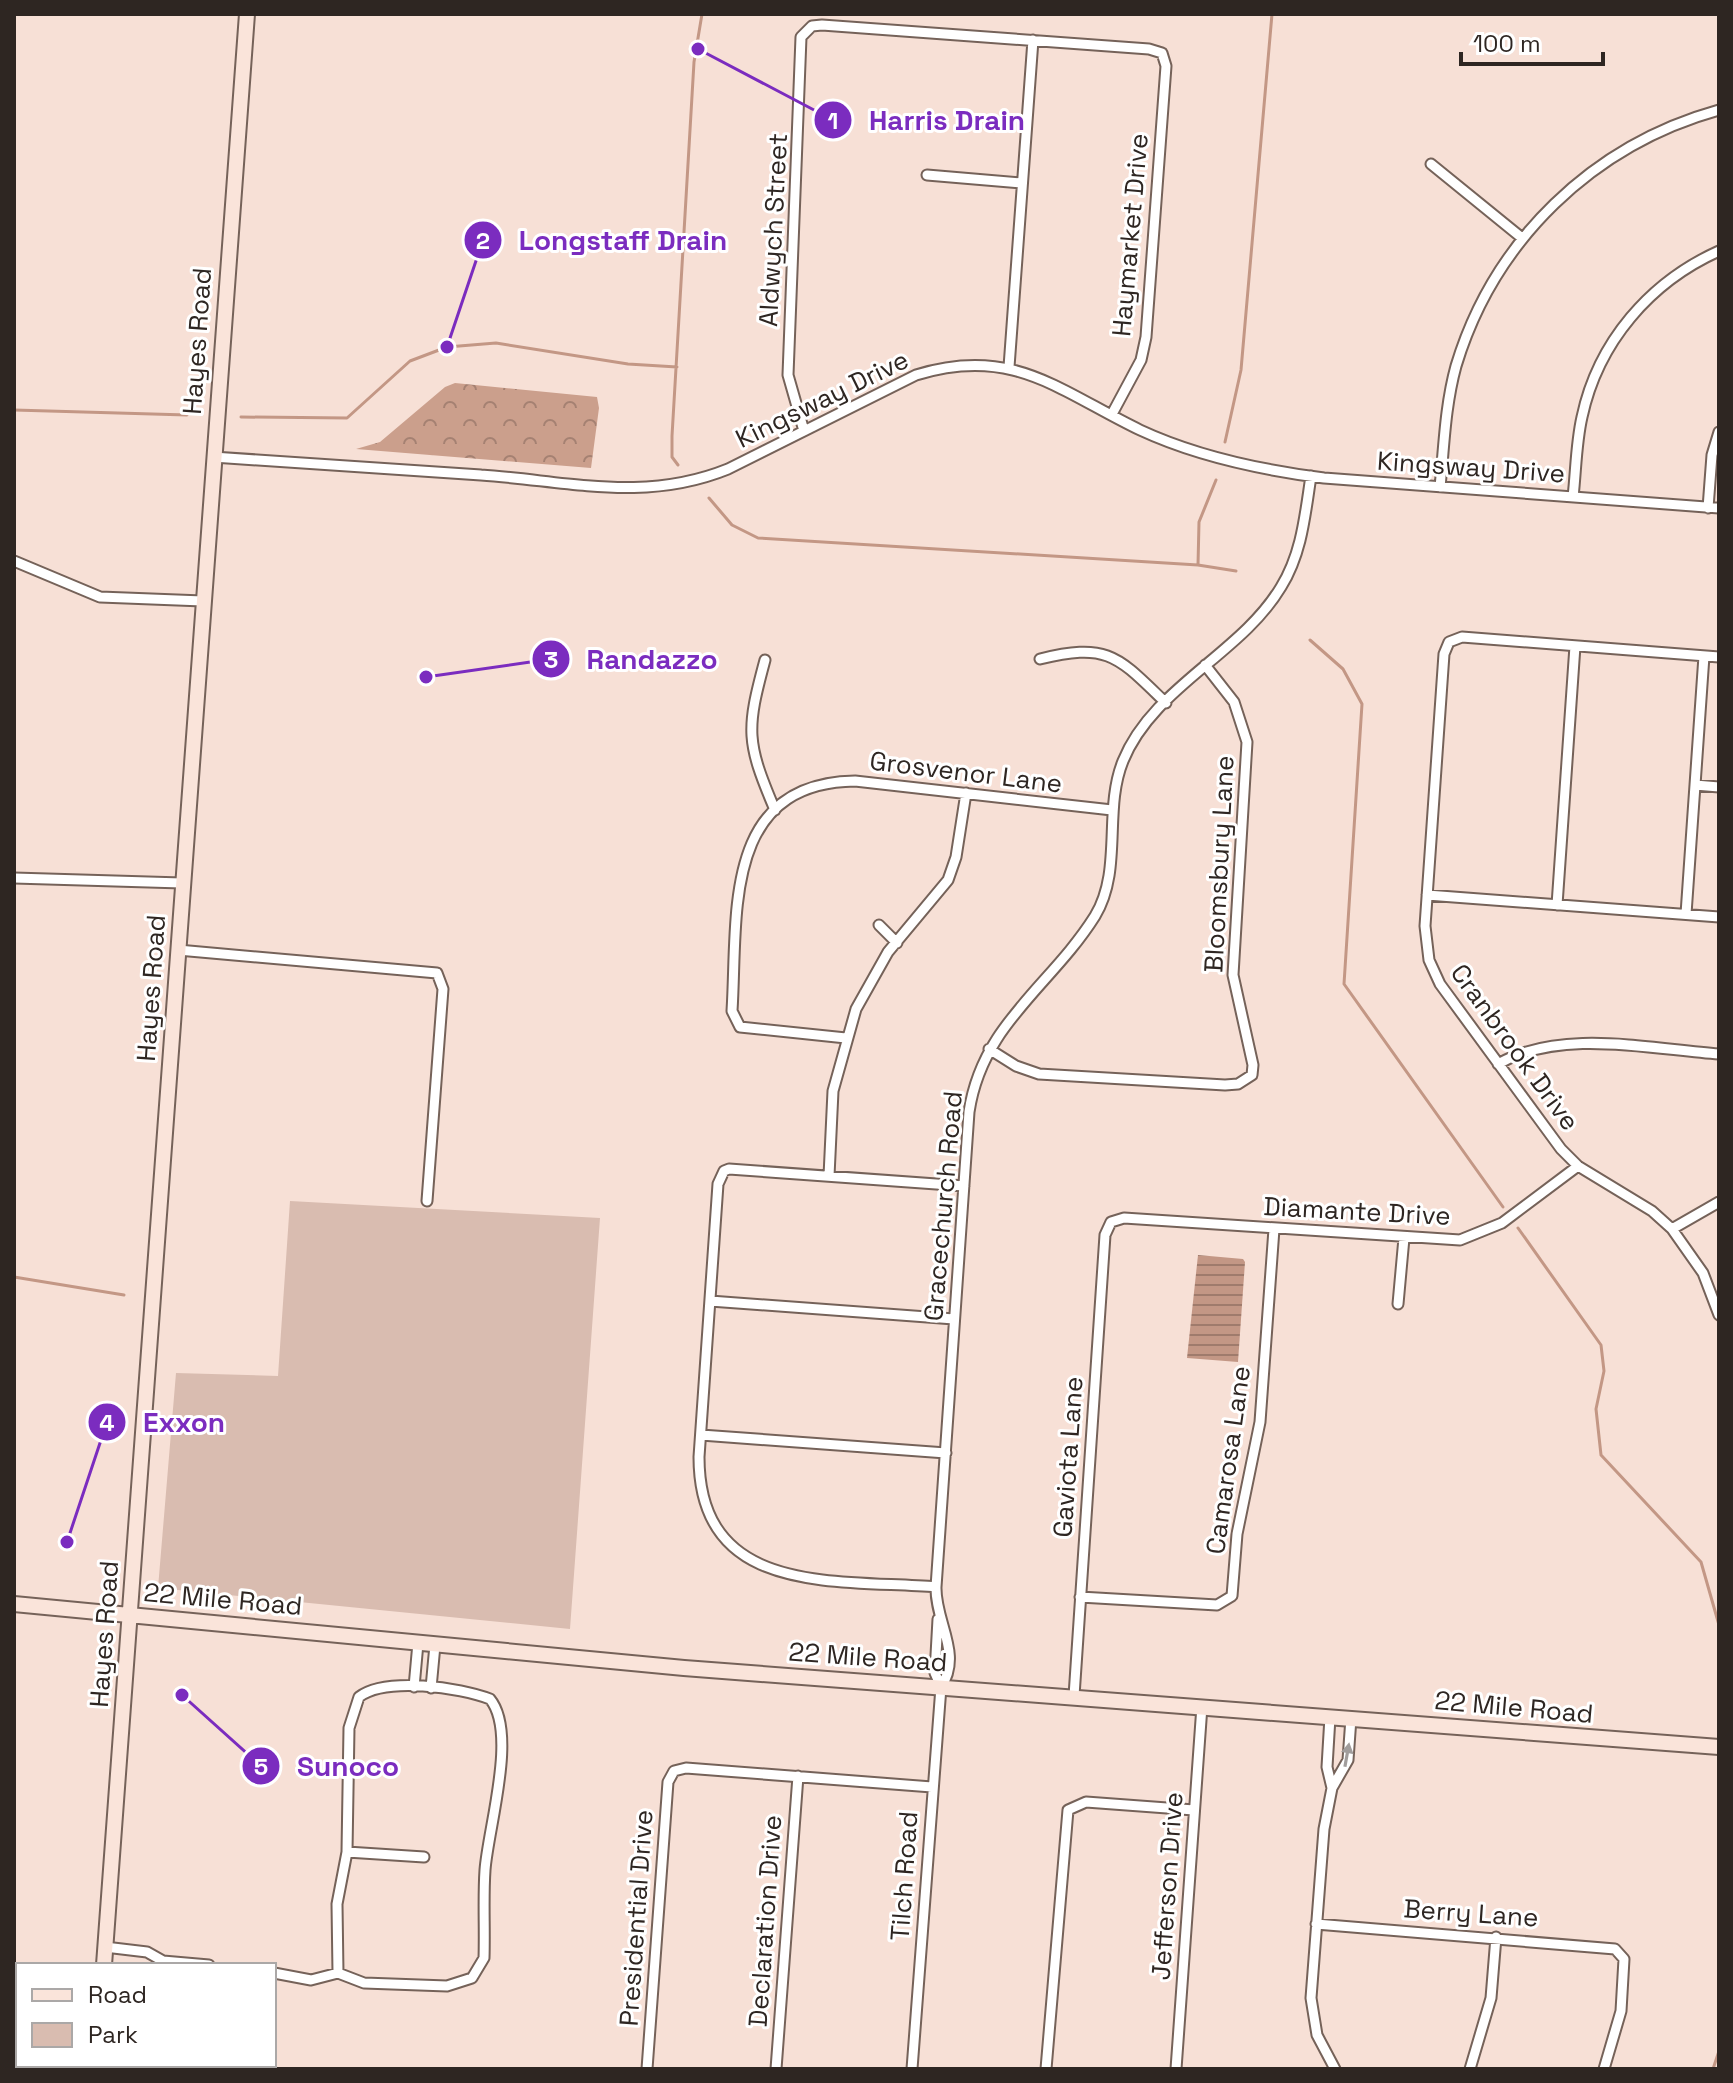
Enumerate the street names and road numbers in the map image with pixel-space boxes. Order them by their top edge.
street label: Aldwych Street [751,132,795,328]
street label: Haymarket Drive [1104,132,1156,338]
street label: Hayes Road [175,266,219,416]
street label: Kingsway Drive [730,342,914,456]
street label: Kingsway Drive [1376,443,1566,491]
street label: Grosvenor Lane [868,743,1064,801]
street label: Bloomsbury Lane [1196,755,1242,973]
street label: Hayes Road [129,913,173,1063]
street label: Cranbrook Drive [1443,957,1587,1137]
street label: Gracechurch Road [916,1090,970,1322]
street label: Diamante Drive [1263,1189,1451,1233]
street label: Camarosa Lane [1198,1364,1258,1556]
street label: Gaviota Lane [1045,1375,1091,1539]
street label: Hayes Road [82,1559,126,1709]
street label: 22 Mile Road [142,1575,304,1623]
street label: 22 Mile Road [787,1634,949,1680]
street label: 22 Mile Road [1433,1683,1595,1731]
street label: Jefferson Drive [1143,1791,1191,1981]
street label: Presidential Drive [611,1809,661,2027]
street label: Tilch Road [883,1810,925,1942]
street label: Declaration Drive [741,1814,789,2028]
street label: Berry Lane [1402,1891,1540,1935]

